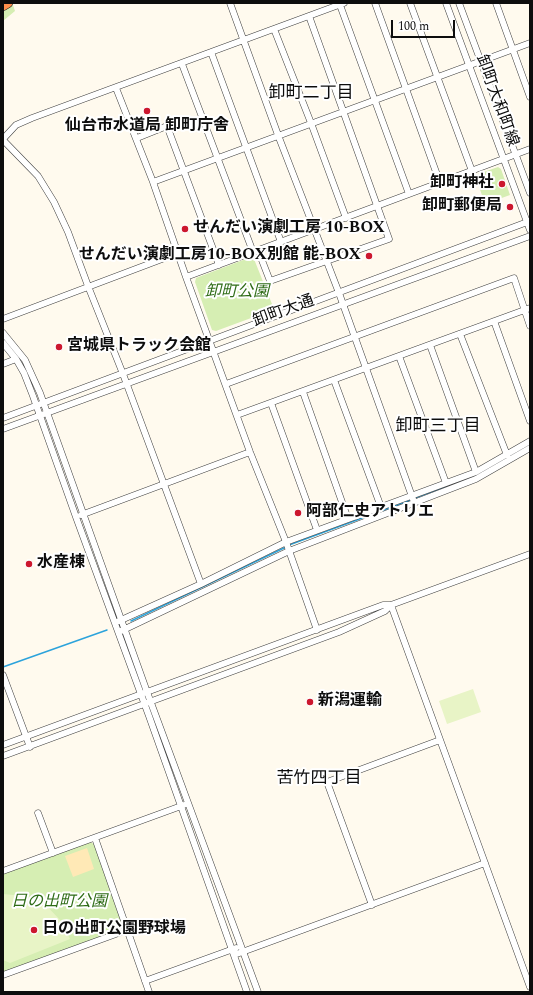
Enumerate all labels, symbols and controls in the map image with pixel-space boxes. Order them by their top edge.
scale bar [393,12,457,38]
text: 100 m [398,17,429,36]
street label: 卸町大和町線 [471,53,521,149]
district label: 卸町二丁目 [269,85,353,105]
marker: 仙台市水道局 卸町庁舎 [142,106,152,116]
place label: 仙台市水道局 卸町庁舎 [65,117,229,137]
place label: 卸町神社 [430,174,494,194]
marker: 卸町神社 [497,179,507,189]
place label: 卸町郵便局 [422,197,502,217]
marker: 卸町郵便局 [505,202,515,212]
place label: せんだい演劇工房 10-BOX [193,219,385,239]
marker: せんだい演劇工房 10-BOX [180,224,190,234]
place label: せんだい演劇工房10-BOX別館 能-BOX [79,246,361,266]
marker: せんだい演劇工房10-BOX別館 能-BOX [364,251,374,261]
park label: 卸町公園 [205,283,269,303]
street label: 卸町大通 [251,292,317,332]
place label: 宮城県トラック会館 [67,337,211,357]
marker: 宮城県トラック会館 [54,342,64,352]
district label: 卸町三丁目 [396,418,480,438]
place label: 阿部仁史アトリエ [306,503,434,523]
marker: 阿部仁史アトリエ [293,508,303,518]
place label: 水産棟 [37,554,85,574]
marker: 水産棟 [24,559,34,569]
place label: 新潟運輸 [318,692,382,712]
marker: 新潟運輸 [305,697,315,707]
district label: 苦竹四丁目 [277,770,361,790]
park label: 日の出町公園 [11,893,107,913]
place label: 日の出町公園野球場 [42,920,186,940]
marker: 日の出町公園野球場 [29,925,39,935]

